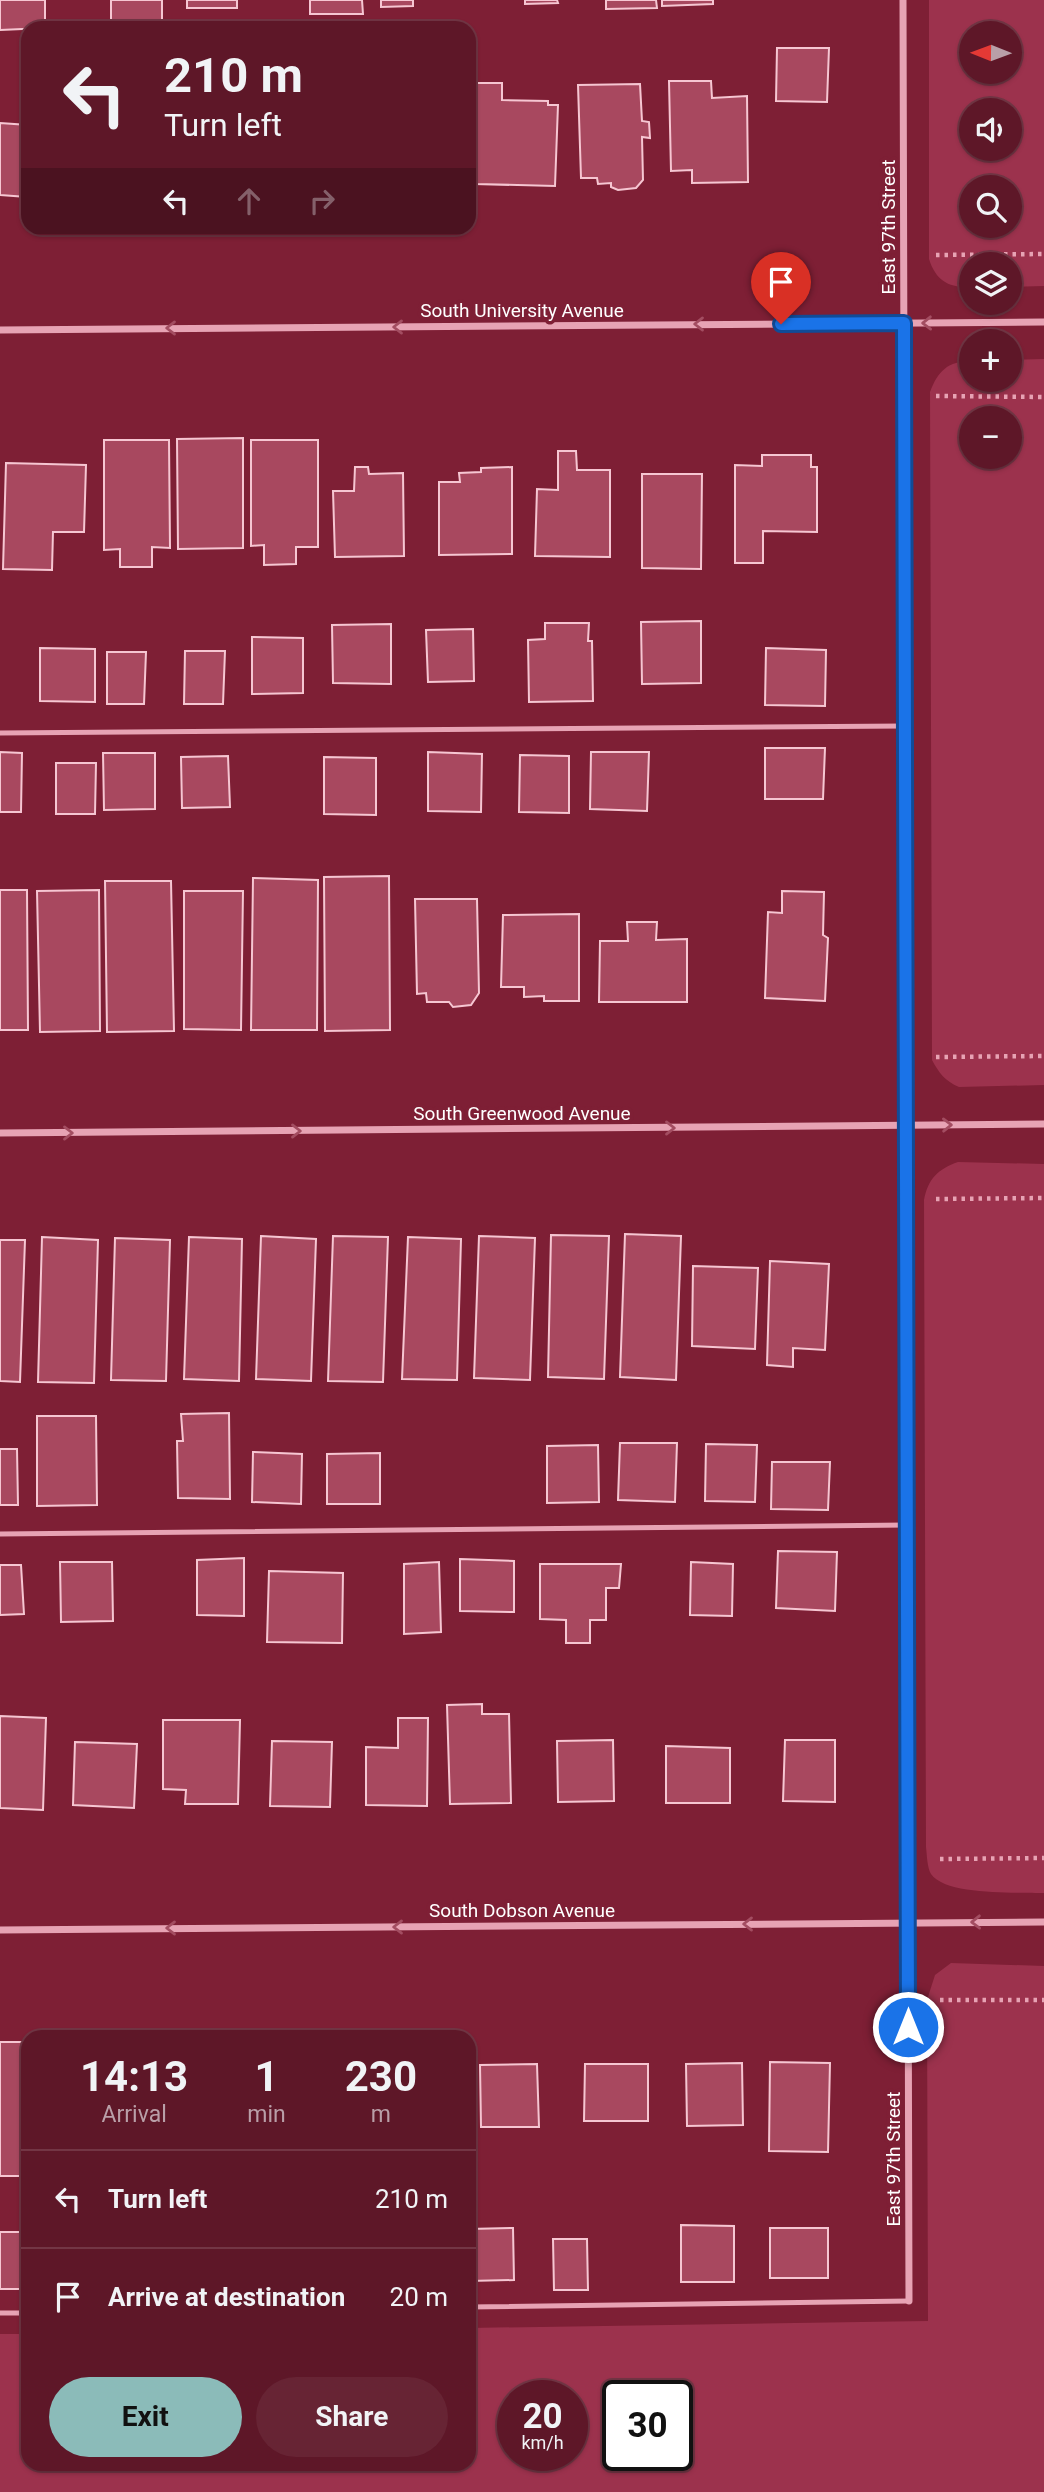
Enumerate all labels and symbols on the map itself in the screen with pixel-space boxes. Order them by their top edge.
north arrow [959,21,1022,84]
street label: East 97th Street [877,160,900,294]
pin [751,252,811,324]
street label: South University Avenue [420,299,624,322]
one-way arrow [921,315,932,331]
one-way arrow [694,316,704,332]
one-way arrow [393,319,404,334]
one-way arrow [165,320,176,336]
street label: South Greenwood Avenue [413,1102,631,1125]
one-way arrow [942,1117,952,1133]
one-way arrow [665,1120,676,1136]
one-way arrow [291,1123,301,1139]
one-way arrow [63,1125,74,1141]
street label: South Dobson Avenue [429,1899,615,1922]
one-way arrow [970,1914,981,1930]
one-way arrow [743,1916,753,1932]
one-way arrow [393,1919,404,1934]
one-way arrow [165,1920,176,1936]
position arrow [871,1990,945,2064]
street label: East 97th Street [882,2092,905,2226]
speed limit sign: 30 [602,2380,693,2471]

